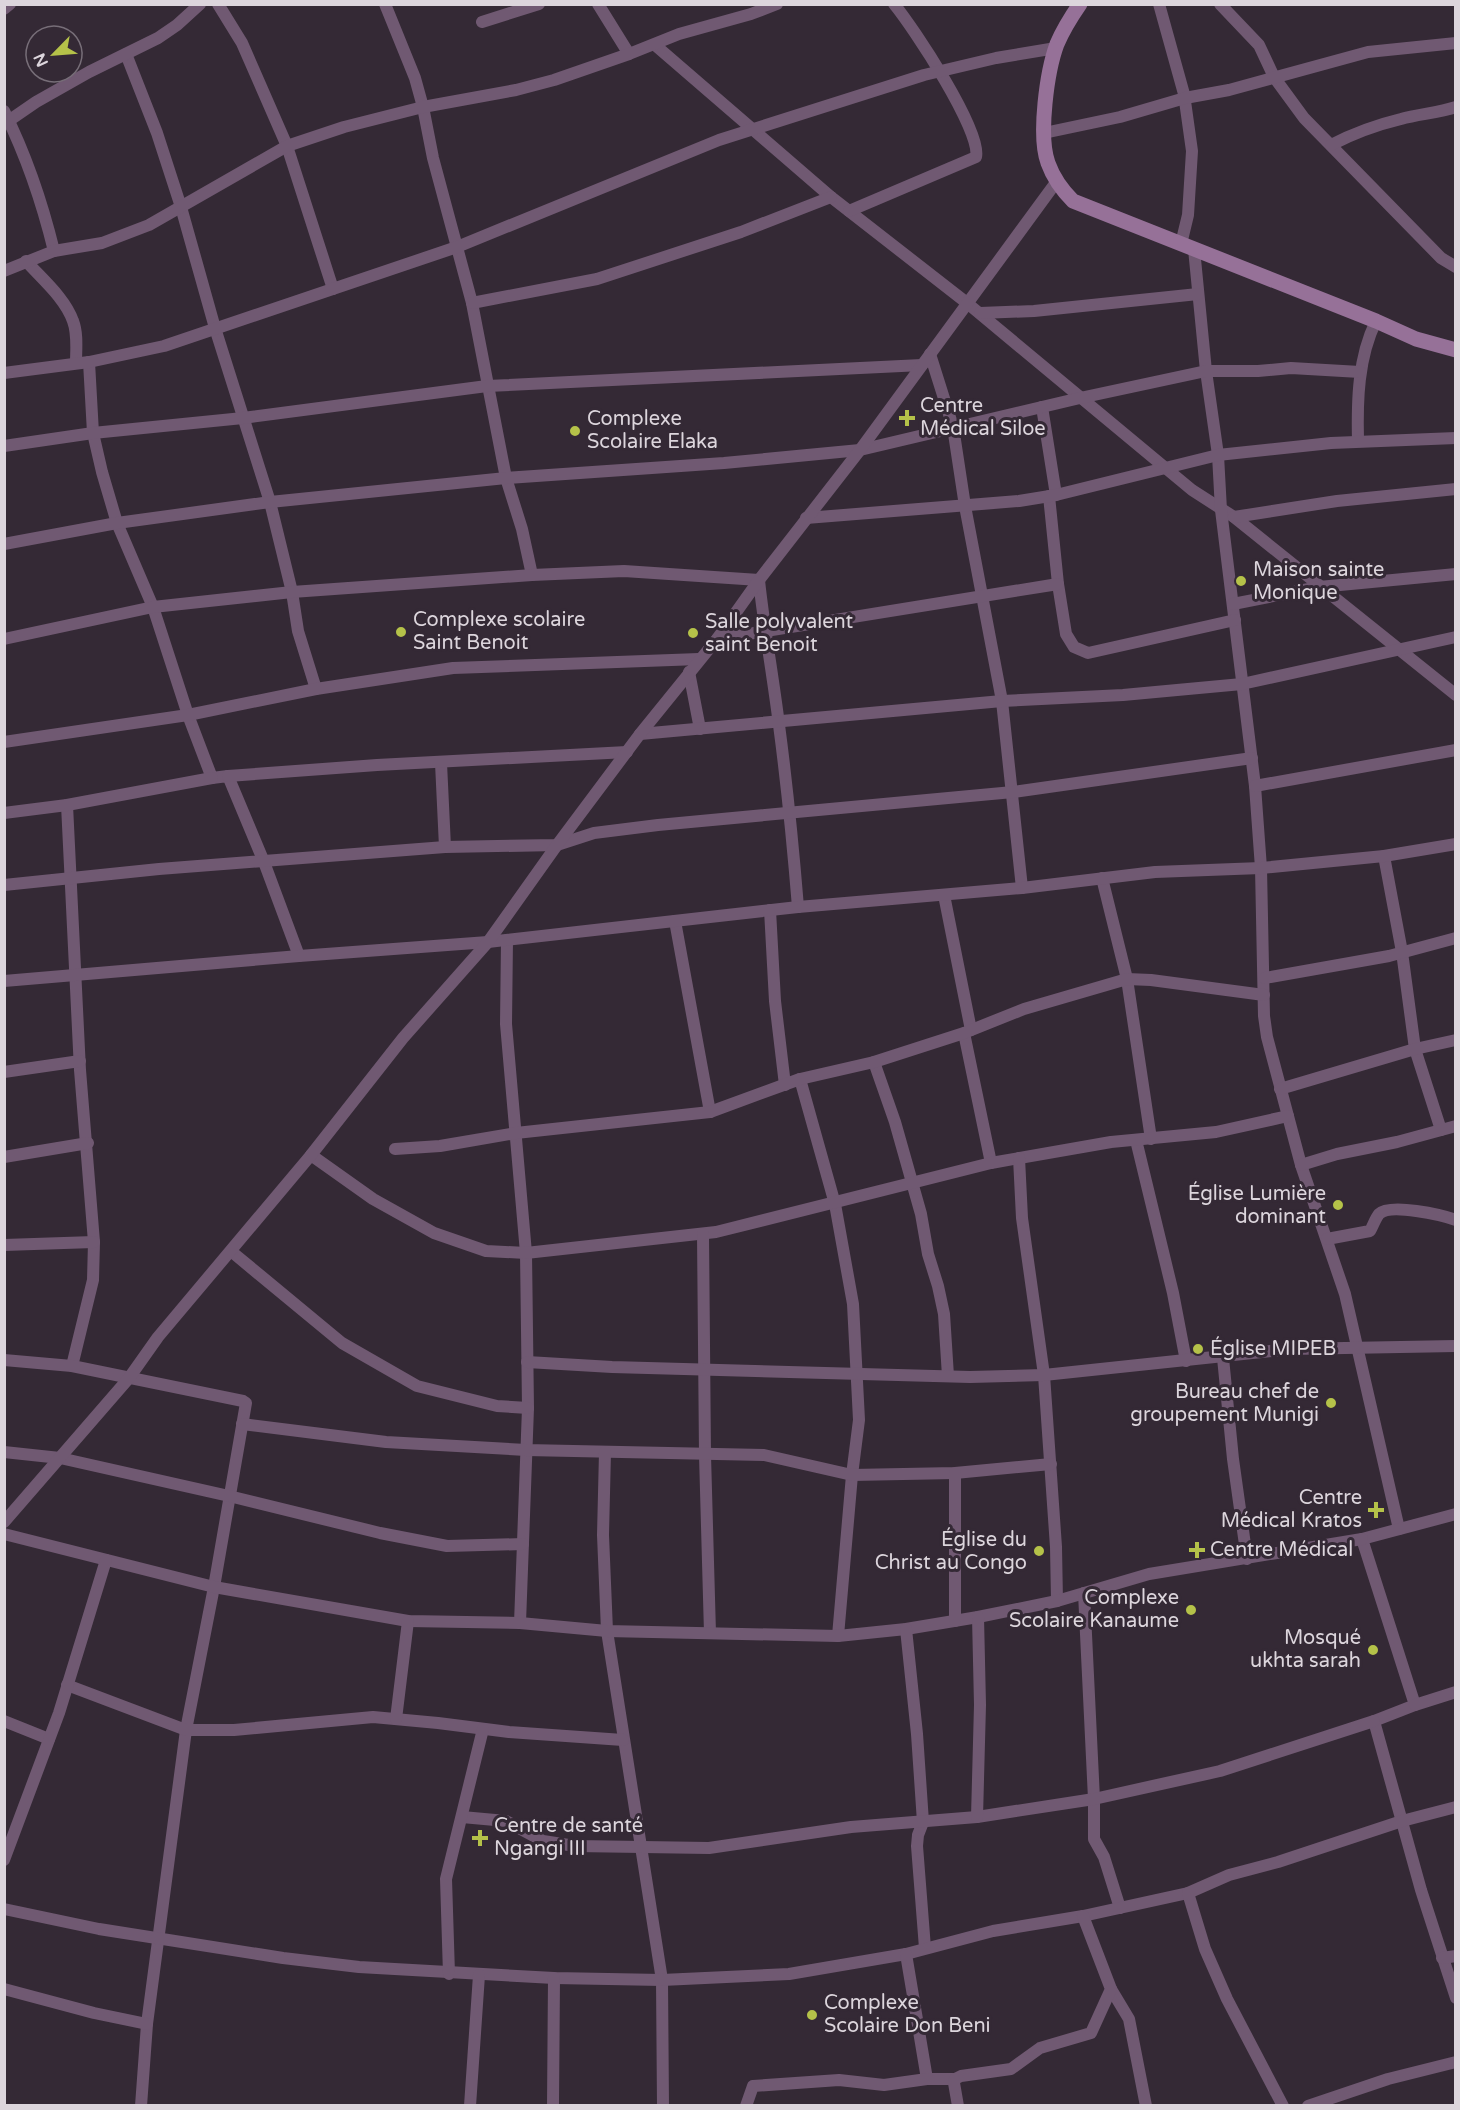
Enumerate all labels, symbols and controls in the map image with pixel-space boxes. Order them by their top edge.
north arrow [24,24,84,84]
text: N [30,50,53,70]
place label: Centre Médical Siloe [920,394,1046,441]
place label: Complexe Scolaire Elaka [587,407,718,454]
marker: Centre Médical Siloe [898,409,916,427]
marker: Complexe Scolaire Elaka [568,424,582,438]
place label: Maison sainte Monique [1253,558,1384,605]
marker: Maison sainte Monique [1234,574,1248,588]
place label: Complexe scolaire Saint Benoit [413,608,585,655]
place label: Salle polyvalent saint Benoit [705,610,853,657]
marker: Complexe scolaire Saint Benoit [394,625,408,639]
marker: Salle polyvalent saint Benoit [686,626,700,640]
place label: Église Lumière dominant [1188,1181,1326,1229]
marker: Église Lumière dominant [1331,1198,1345,1212]
place label: Église MIPEB [1210,1336,1336,1361]
marker: Église MIPEB [1191,1342,1205,1356]
place label: Bureau chef de groupement Munigi [1130,1380,1319,1427]
marker: Bureau chef de groupement Munigi [1324,1396,1338,1410]
place label: Centre Médical Kratos [1221,1486,1362,1533]
marker: Centre Médical Kratos [1367,1501,1385,1519]
place label: Église du Christ au Congo [875,1527,1027,1575]
place label: Centre Médical [1210,1538,1353,1562]
marker: Centre Médical [1188,1541,1206,1559]
marker: Église du Christ au Congo [1032,1544,1046,1558]
place label: Complexe Scolaire Kanaume [1009,1586,1179,1633]
marker: Complexe Scolaire Kanaume [1184,1603,1198,1617]
place label: Mosqué ukhta sarah [1250,1626,1361,1673]
marker: Mosqué ukhta sarah [1366,1643,1380,1657]
place label: Centre de santé Ngangi III [494,1814,643,1861]
marker: Centre de santé Ngangi III [471,1829,489,1847]
place label: Complexe Scolaire Don Beni [824,1991,991,2038]
marker: Complexe Scolaire Don Beni [805,2008,819,2022]

